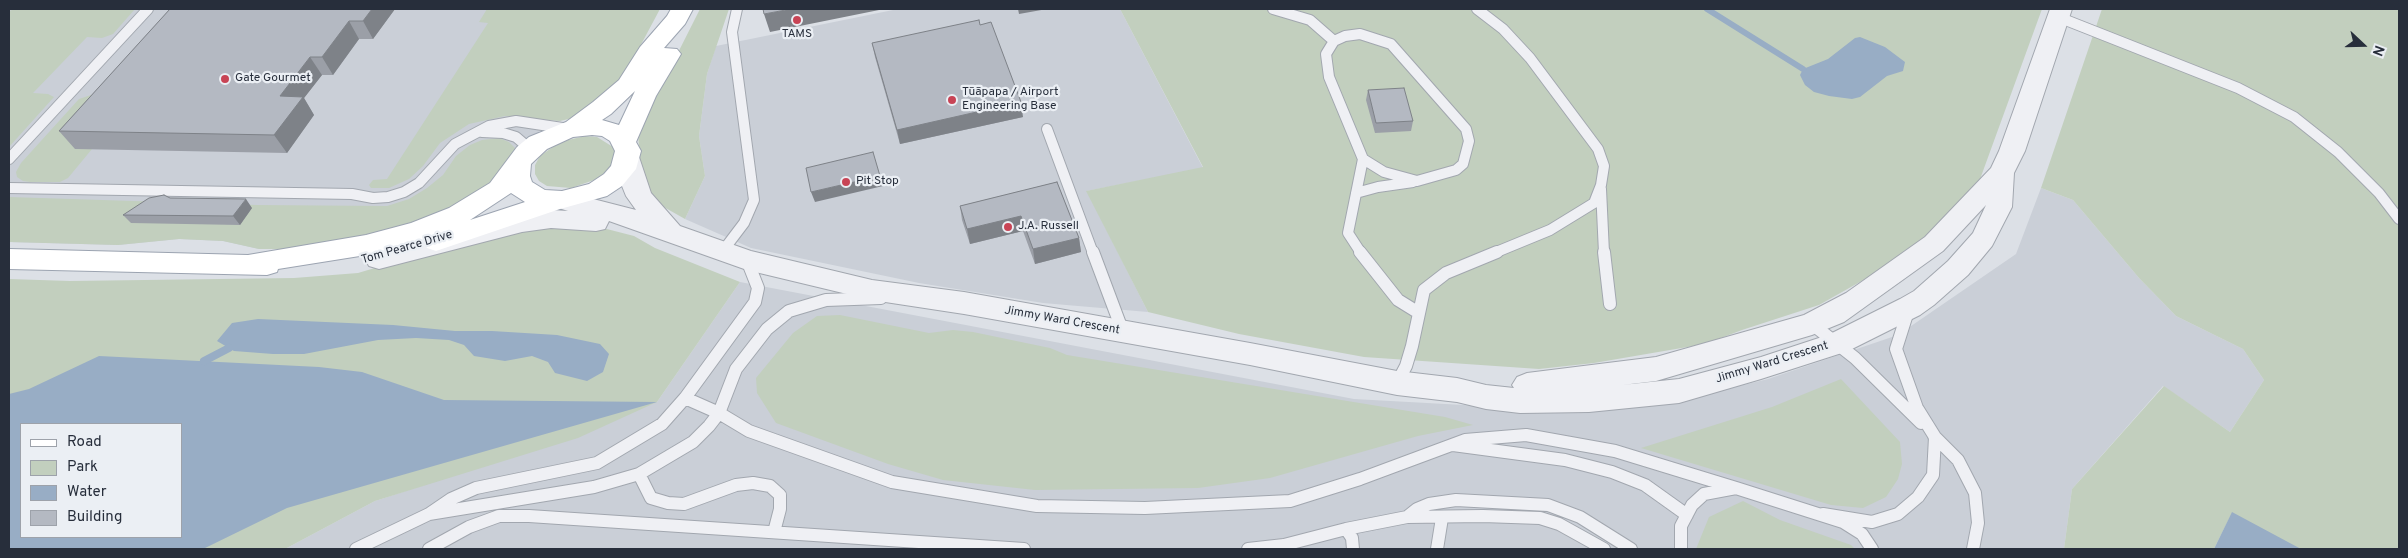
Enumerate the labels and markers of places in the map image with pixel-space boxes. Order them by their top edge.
marker: TAMS [791,14,803,26]
place label: TAMS [782,28,812,42]
place label: Gate Gourmet [235,72,311,86]
marker: Gate Gourmet [219,73,231,85]
place label: Tūāpapa / Airport Engineering Base [962,86,1059,114]
marker: Tūāpapa / Airport Engineering Base [946,94,958,106]
place label: Pit Stop [856,175,899,189]
marker: Pit Stop [840,176,852,188]
place label: J.A. Russell [1018,220,1079,234]
marker: J.A. Russell [1002,221,1014,233]

